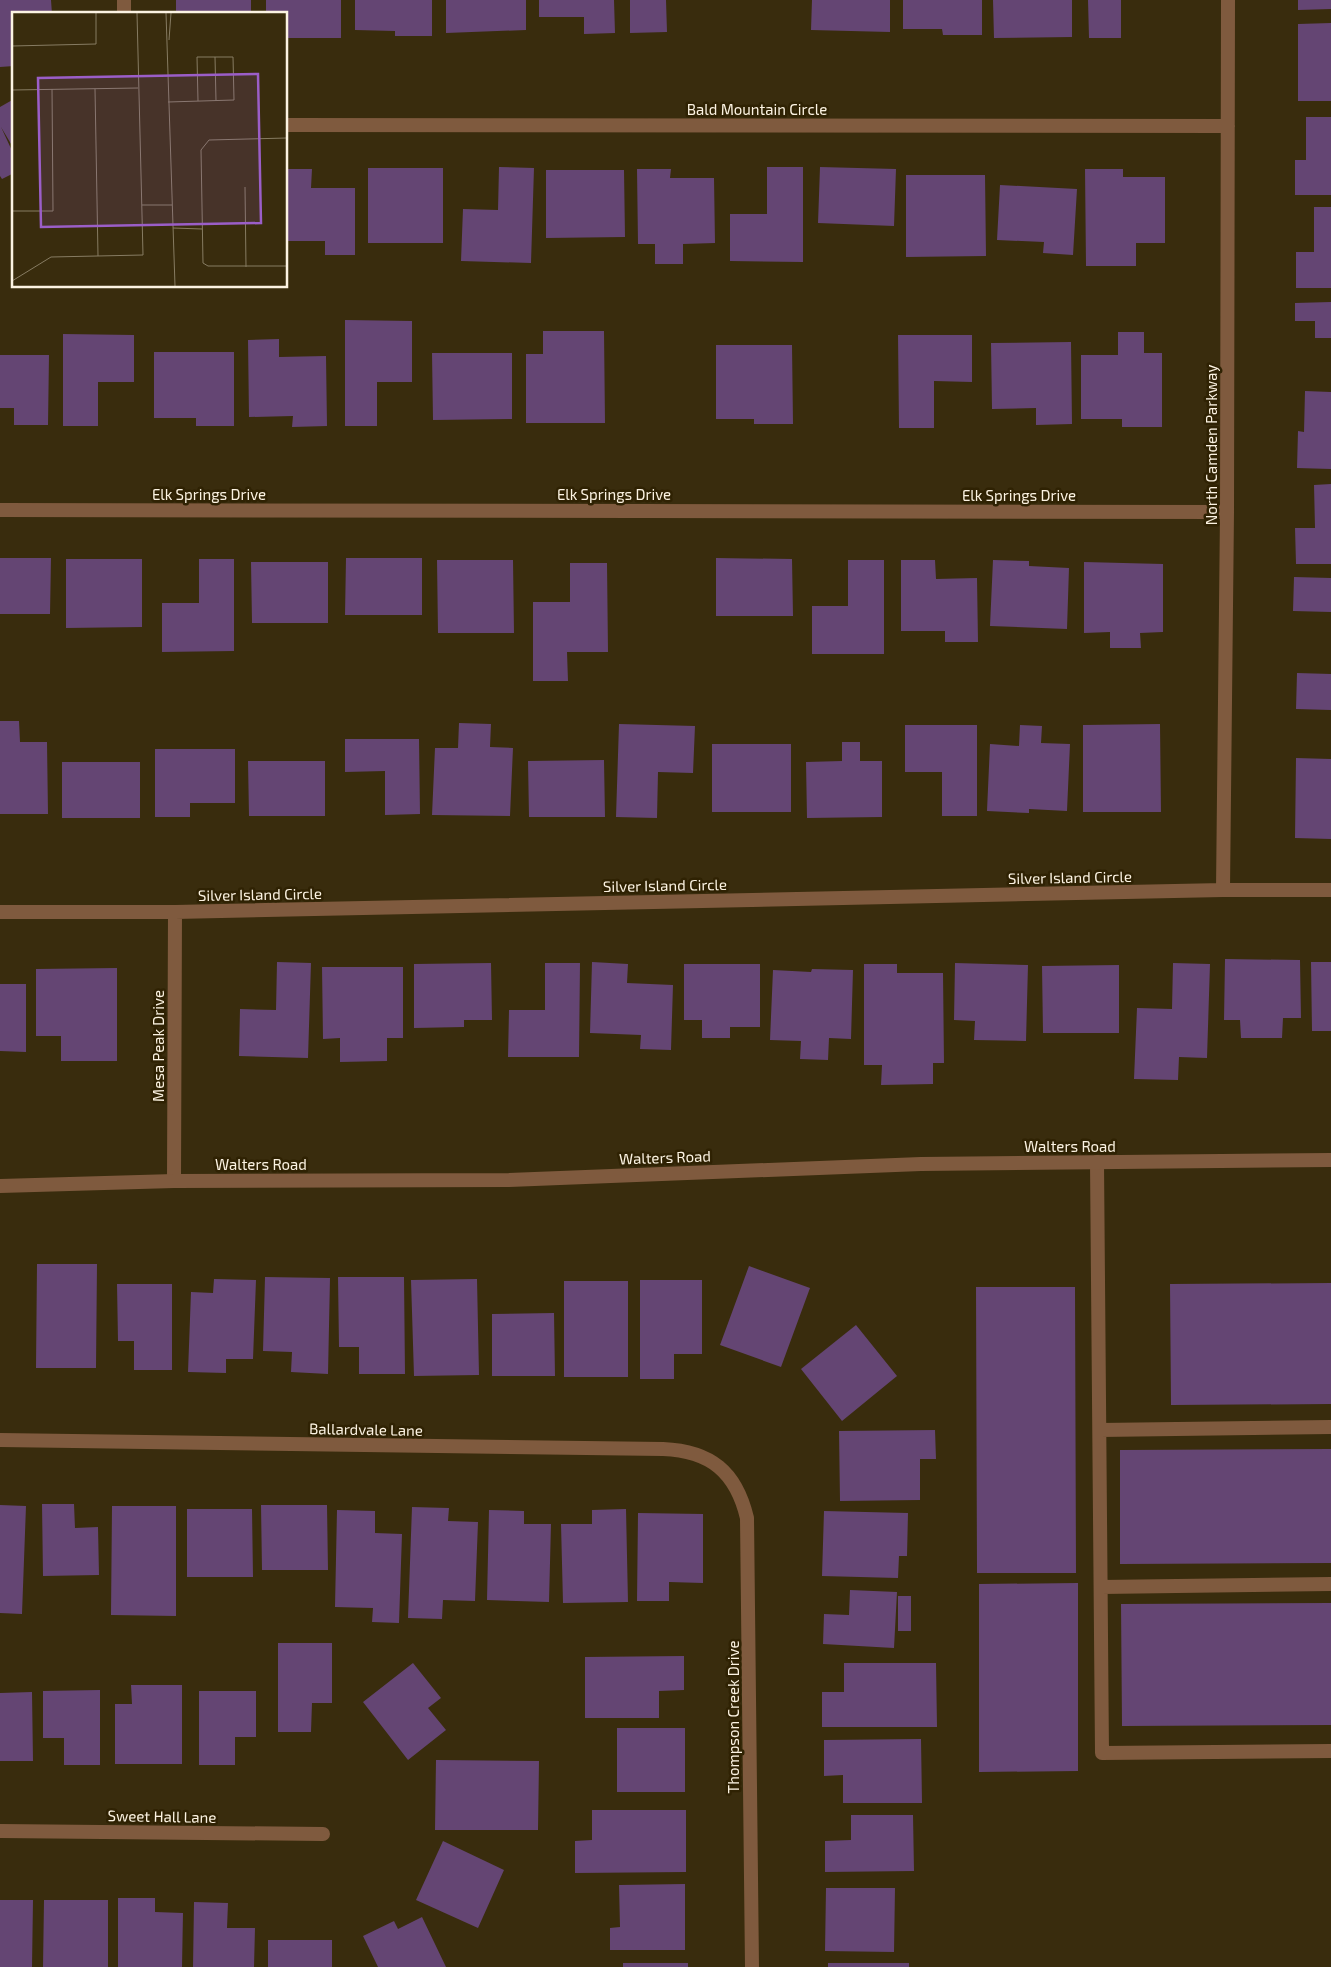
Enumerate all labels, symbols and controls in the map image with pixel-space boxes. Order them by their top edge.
inset map [12,12,288,288]
street label: Bald Mountain Circle [687,100,827,118]
street label: North Camden Parkway [1202,365,1220,525]
street label: Elk Springs Drive [152,485,266,503]
street label: Elk Springs Drive [557,485,671,503]
street label: Elk Springs Drive [962,486,1076,504]
street label: Silver Island Circle [1008,867,1132,887]
street label: Silver Island Circle [603,875,727,895]
street label: Silver Island Circle [198,884,322,904]
street label: Mesa Peak Drive [149,990,167,1102]
street label: Walters Road [1024,1137,1116,1155]
street label: Walters Road [619,1146,711,1168]
street label: Walters Road [215,1155,307,1173]
street label: Ballardvale Lane [309,1419,423,1439]
street label: Thompson Creek Drive [724,1641,742,1793]
street label: Sweet Hall Lane [108,1806,216,1826]

